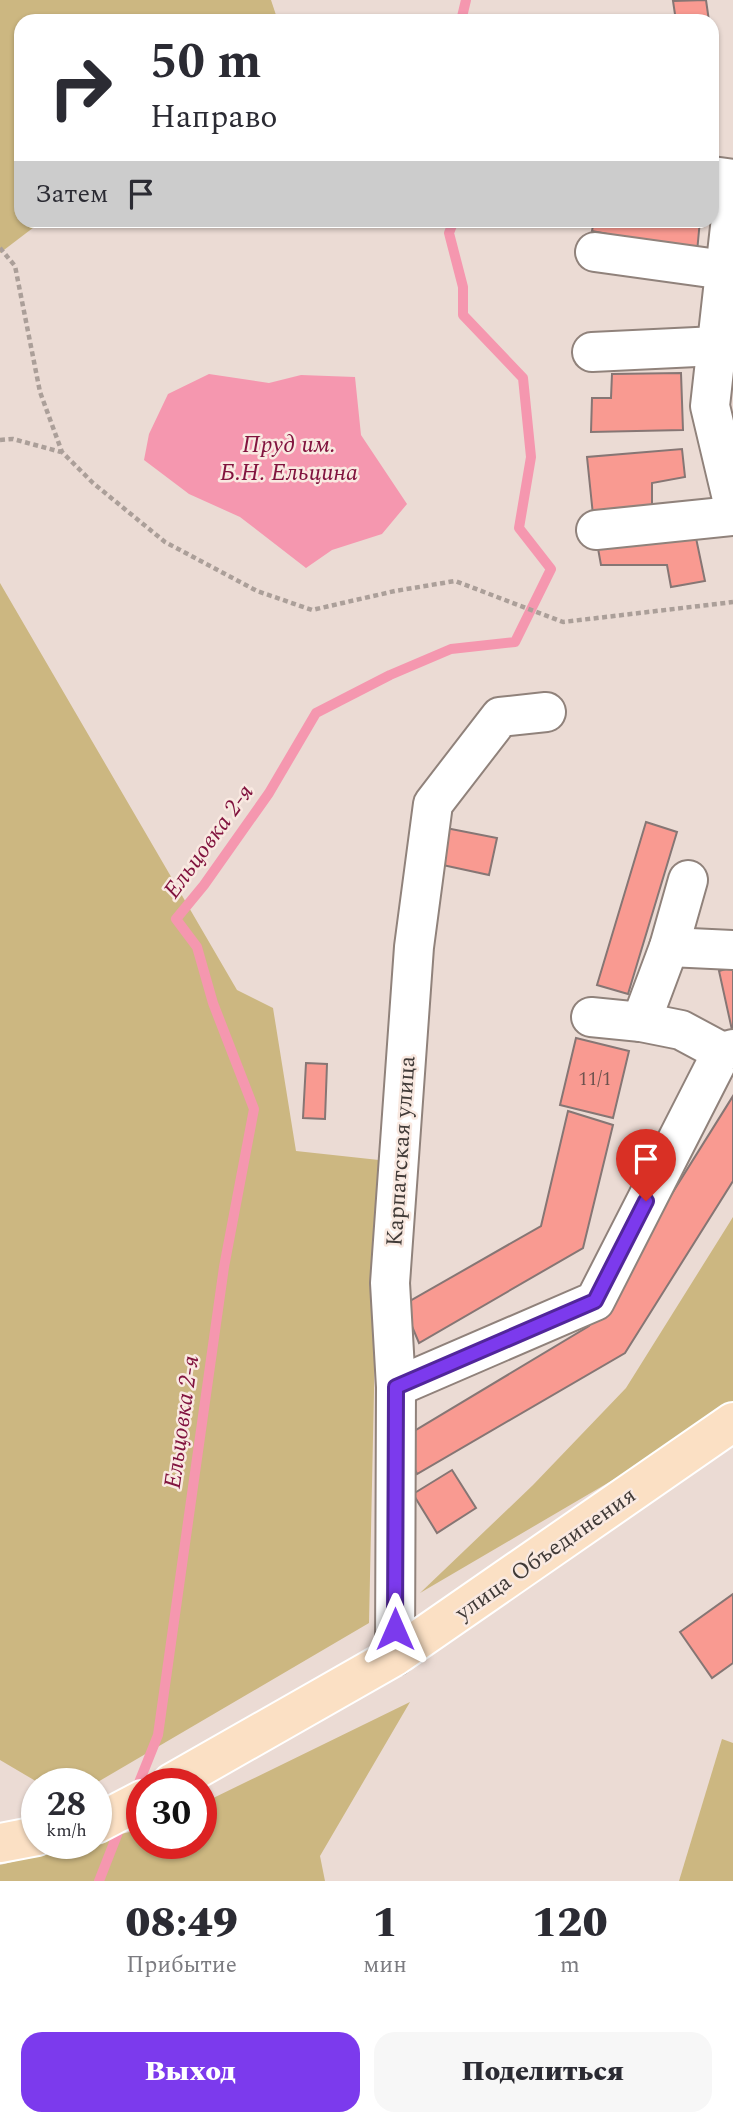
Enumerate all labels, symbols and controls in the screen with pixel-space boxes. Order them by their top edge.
text: 50 m [150,25,261,100]
icon: right [35,42,126,133]
text: Направо [150,93,277,142]
text: Затем [35,174,108,214]
icon: arrive [122,175,160,213]
water label: Пруд им. Б.Н. Ельцина [220,427,358,491]
water label: Ельцовка 2-я [155,776,263,906]
street label: Карпатская улица [377,1055,426,1248]
house number: 11/1 [578,1065,612,1094]
pin [616,1129,676,1201]
icon: arrive [627,1140,665,1178]
water label: Ельцовка 2-я [155,1353,209,1491]
street label: улица Объединения [447,1479,644,1631]
position arrow [358,1592,432,1666]
speed limit sign: 30 [126,1768,217,1859]
text: 28 [47,1778,86,1831]
text: km/h [46,1817,87,1844]
text: 08:49 [125,1892,238,1955]
text: 1 [372,1892,398,1955]
text: 120 [532,1892,608,1955]
text: Прибытие [126,1948,237,1983]
text: мин [363,1948,407,1983]
text: m [560,1948,580,1983]
button: Выход [21,2032,360,2112]
button: Поделиться [374,2032,712,2112]

